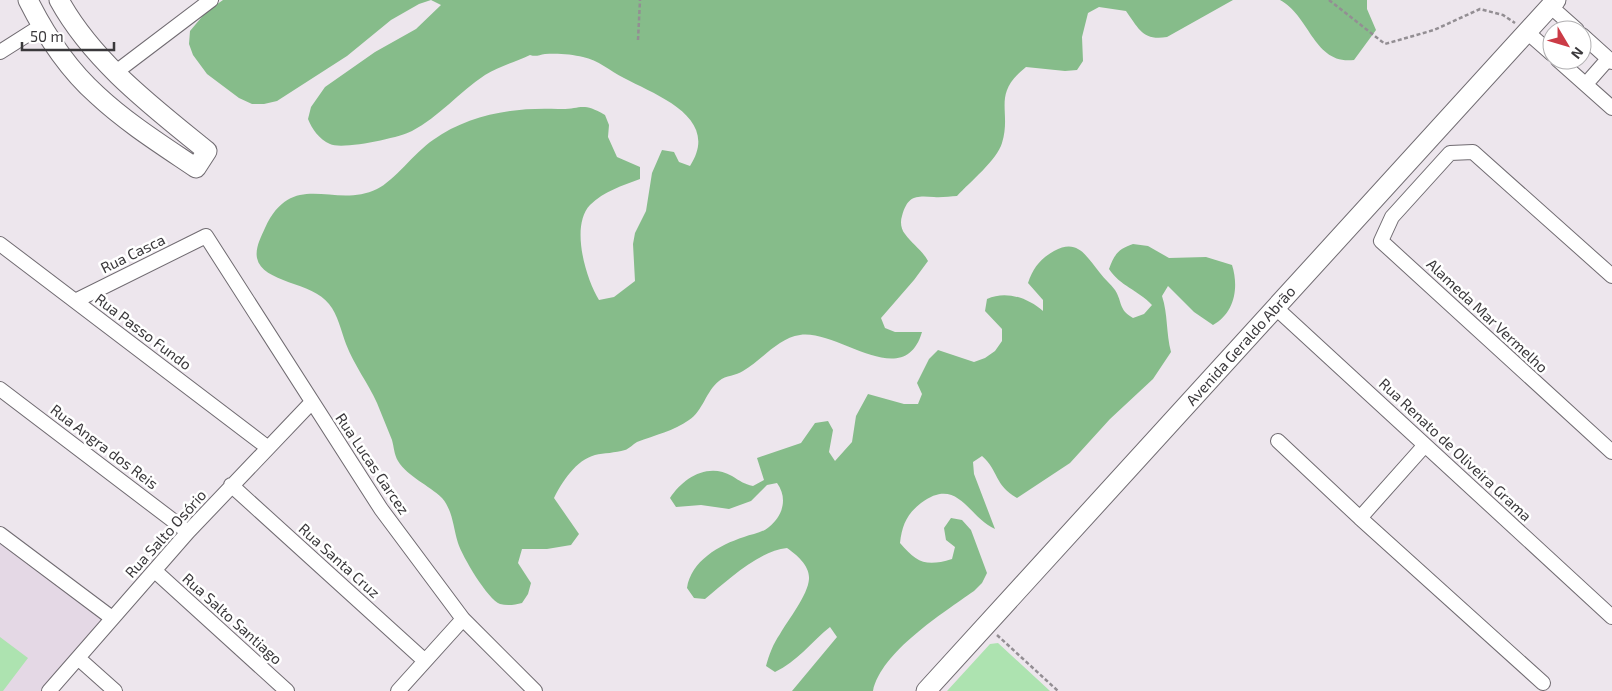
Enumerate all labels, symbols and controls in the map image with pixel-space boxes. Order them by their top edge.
scale bar [22,20,115,52]
north arrow [1542,20,1592,70]
text: 50 m [30,27,64,45]
text: N [1568,44,1587,63]
street label: Rua Casca [97,230,168,276]
street label: Alameda Mar Vermelho [1423,254,1552,376]
street label: Avenida Geraldo Abrão [1182,282,1299,409]
street label: Rua Passo Fundo [92,289,195,373]
street label: Rua Renato de Oliveira Grama [1376,374,1536,525]
street label: Rua Angra dos Reis [47,400,162,492]
street label: Rua Lucas Garcez [332,409,413,518]
street label: Rua Salto Osório [121,486,210,581]
street label: Rua Santa Cruz [295,519,384,601]
street label: Rua Salto Santiago [179,569,286,668]

